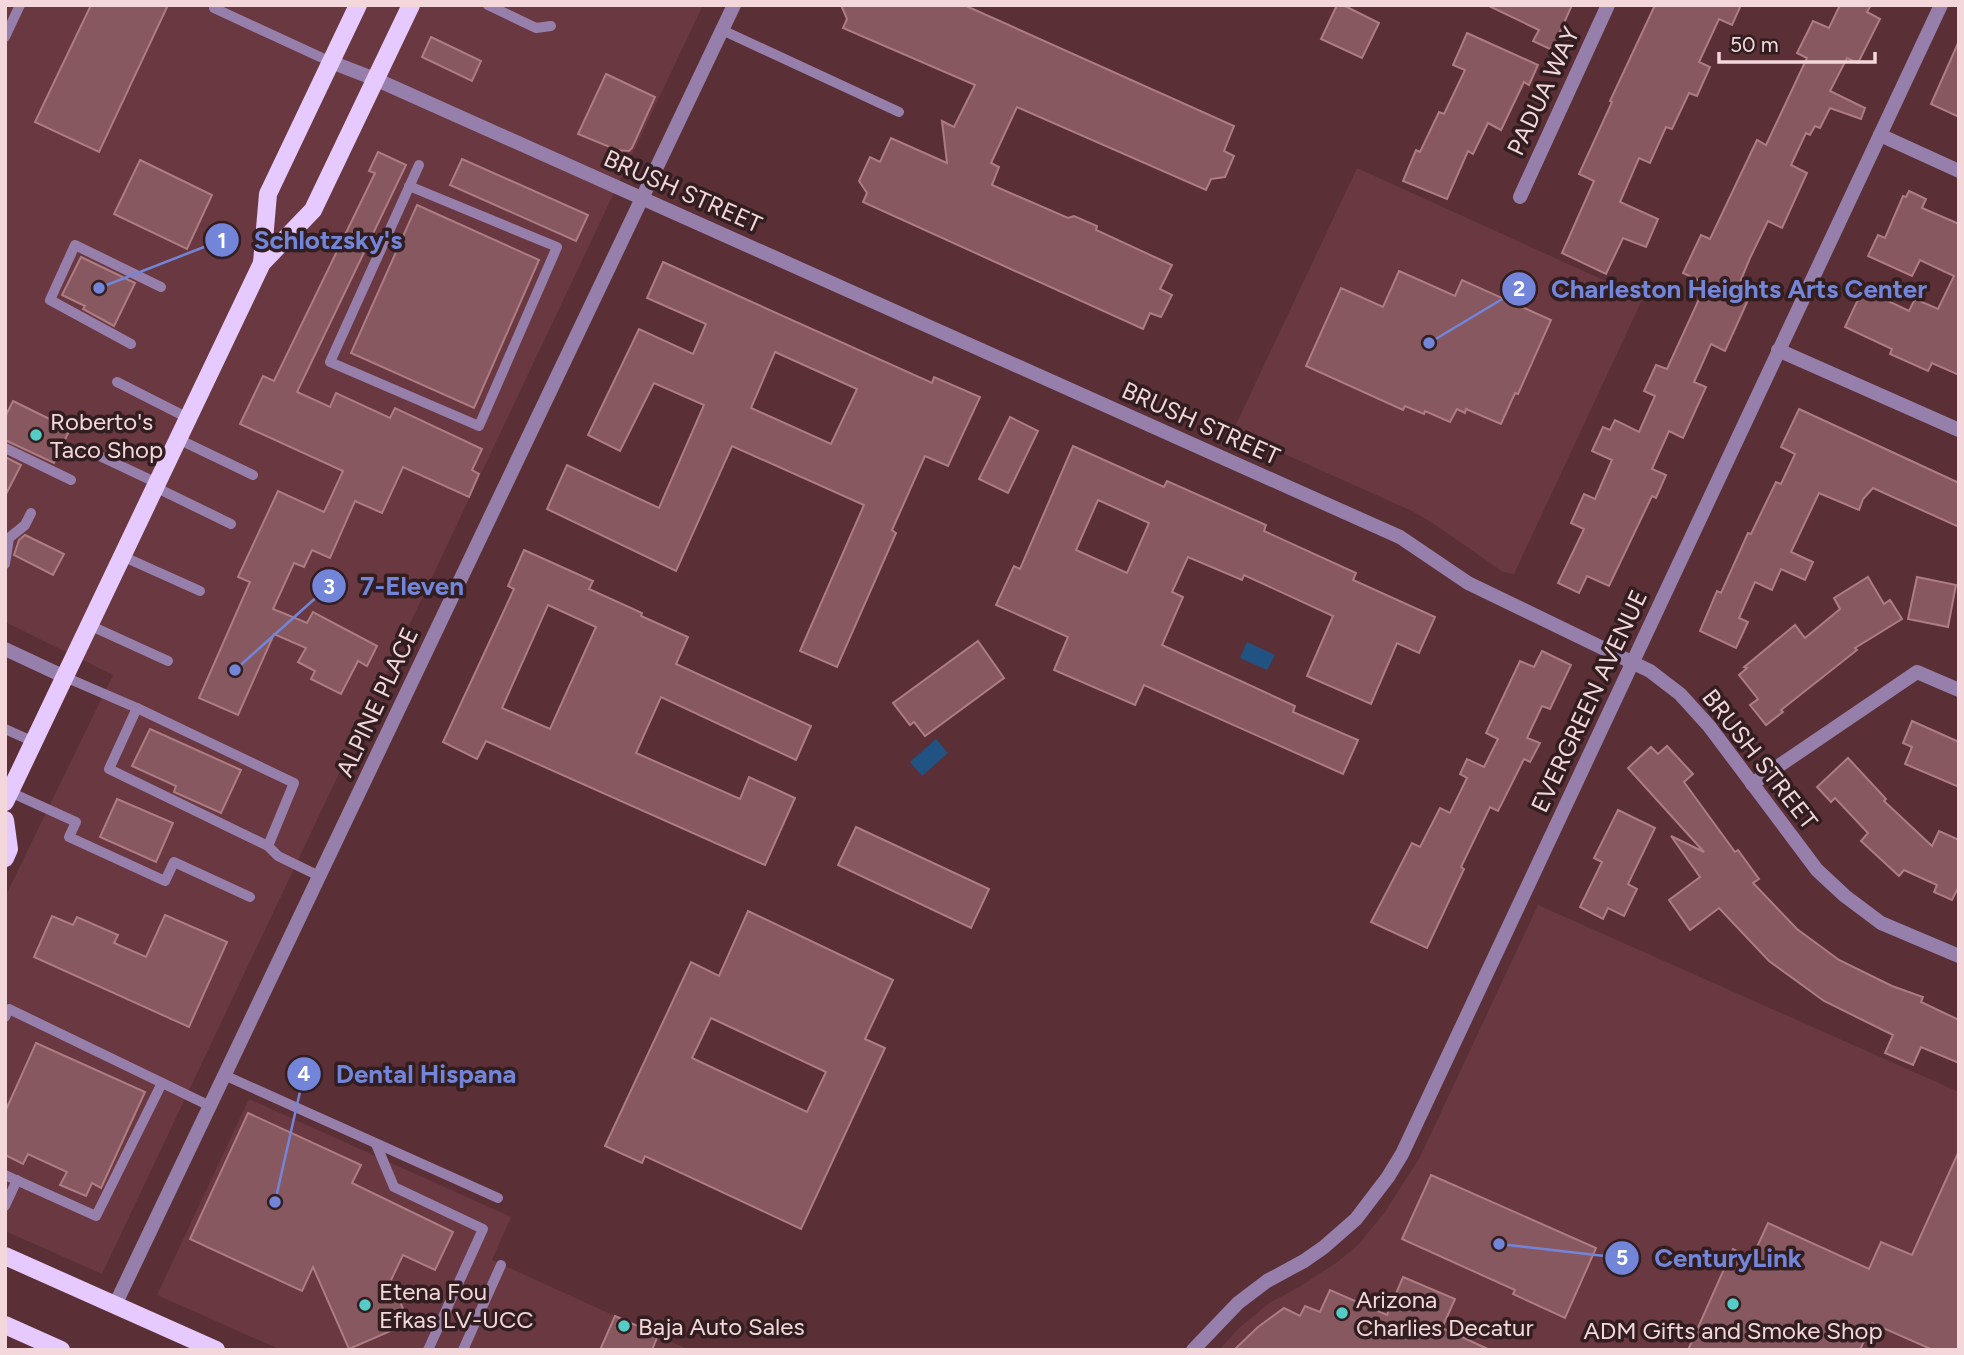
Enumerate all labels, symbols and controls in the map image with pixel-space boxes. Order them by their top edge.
scale bar [1719,21,1875,65]
street label: PADUA WAY [1501,22,1586,160]
text: 50 m [1730,32,1779,57]
street label: BRUSH STREET [599,143,767,239]
callout: Schlotzsky's [204,217,416,264]
text: Schlotzsky's [254,224,402,256]
text: 1 [218,228,226,253]
callout: Charleston Heights Arts Center [1502,265,1941,312]
text: Charleston Heights Arts Center [1551,273,1927,305]
text: 2 [1513,276,1525,301]
street label: BRUSH STREET [1117,375,1285,471]
place label: Roberto's Taco Shop [50,407,163,464]
marker: Roberto's Taco Shop [28,427,44,443]
callout: 7-Eleven [311,563,478,610]
text: 7-Eleven [360,570,464,602]
text: 3 [323,574,335,599]
street label: EVERGREEN AVENUE [1525,585,1653,817]
street label: ALPINE PLACE [330,623,424,781]
street label: BRUSH STREET [1696,683,1824,835]
callout: Dental Hispana [287,1051,530,1098]
text: Dental Hispana [336,1058,516,1090]
text: 4 [297,1061,311,1086]
callout: CenturyLink [1605,1234,1815,1281]
text: CenturyLink [1654,1242,1802,1274]
text: 5 [1616,1245,1628,1270]
place label: Etena Fou Efkas LV-UCC [379,1277,534,1334]
place label: Arizona Charlies Decatur [1356,1285,1534,1342]
marker: ADM Gifts and Smoke Shop [1725,1296,1741,1312]
marker: Etena Fou Efkas LV-UCC [357,1297,373,1313]
marker: Arizona Charlies Decatur [1334,1305,1350,1321]
place label: Baja Auto Sales [638,1312,805,1341]
place label: ADM Gifts and Smoke Shop [1583,1316,1883,1345]
marker: Baja Auto Sales [616,1318,632,1334]

